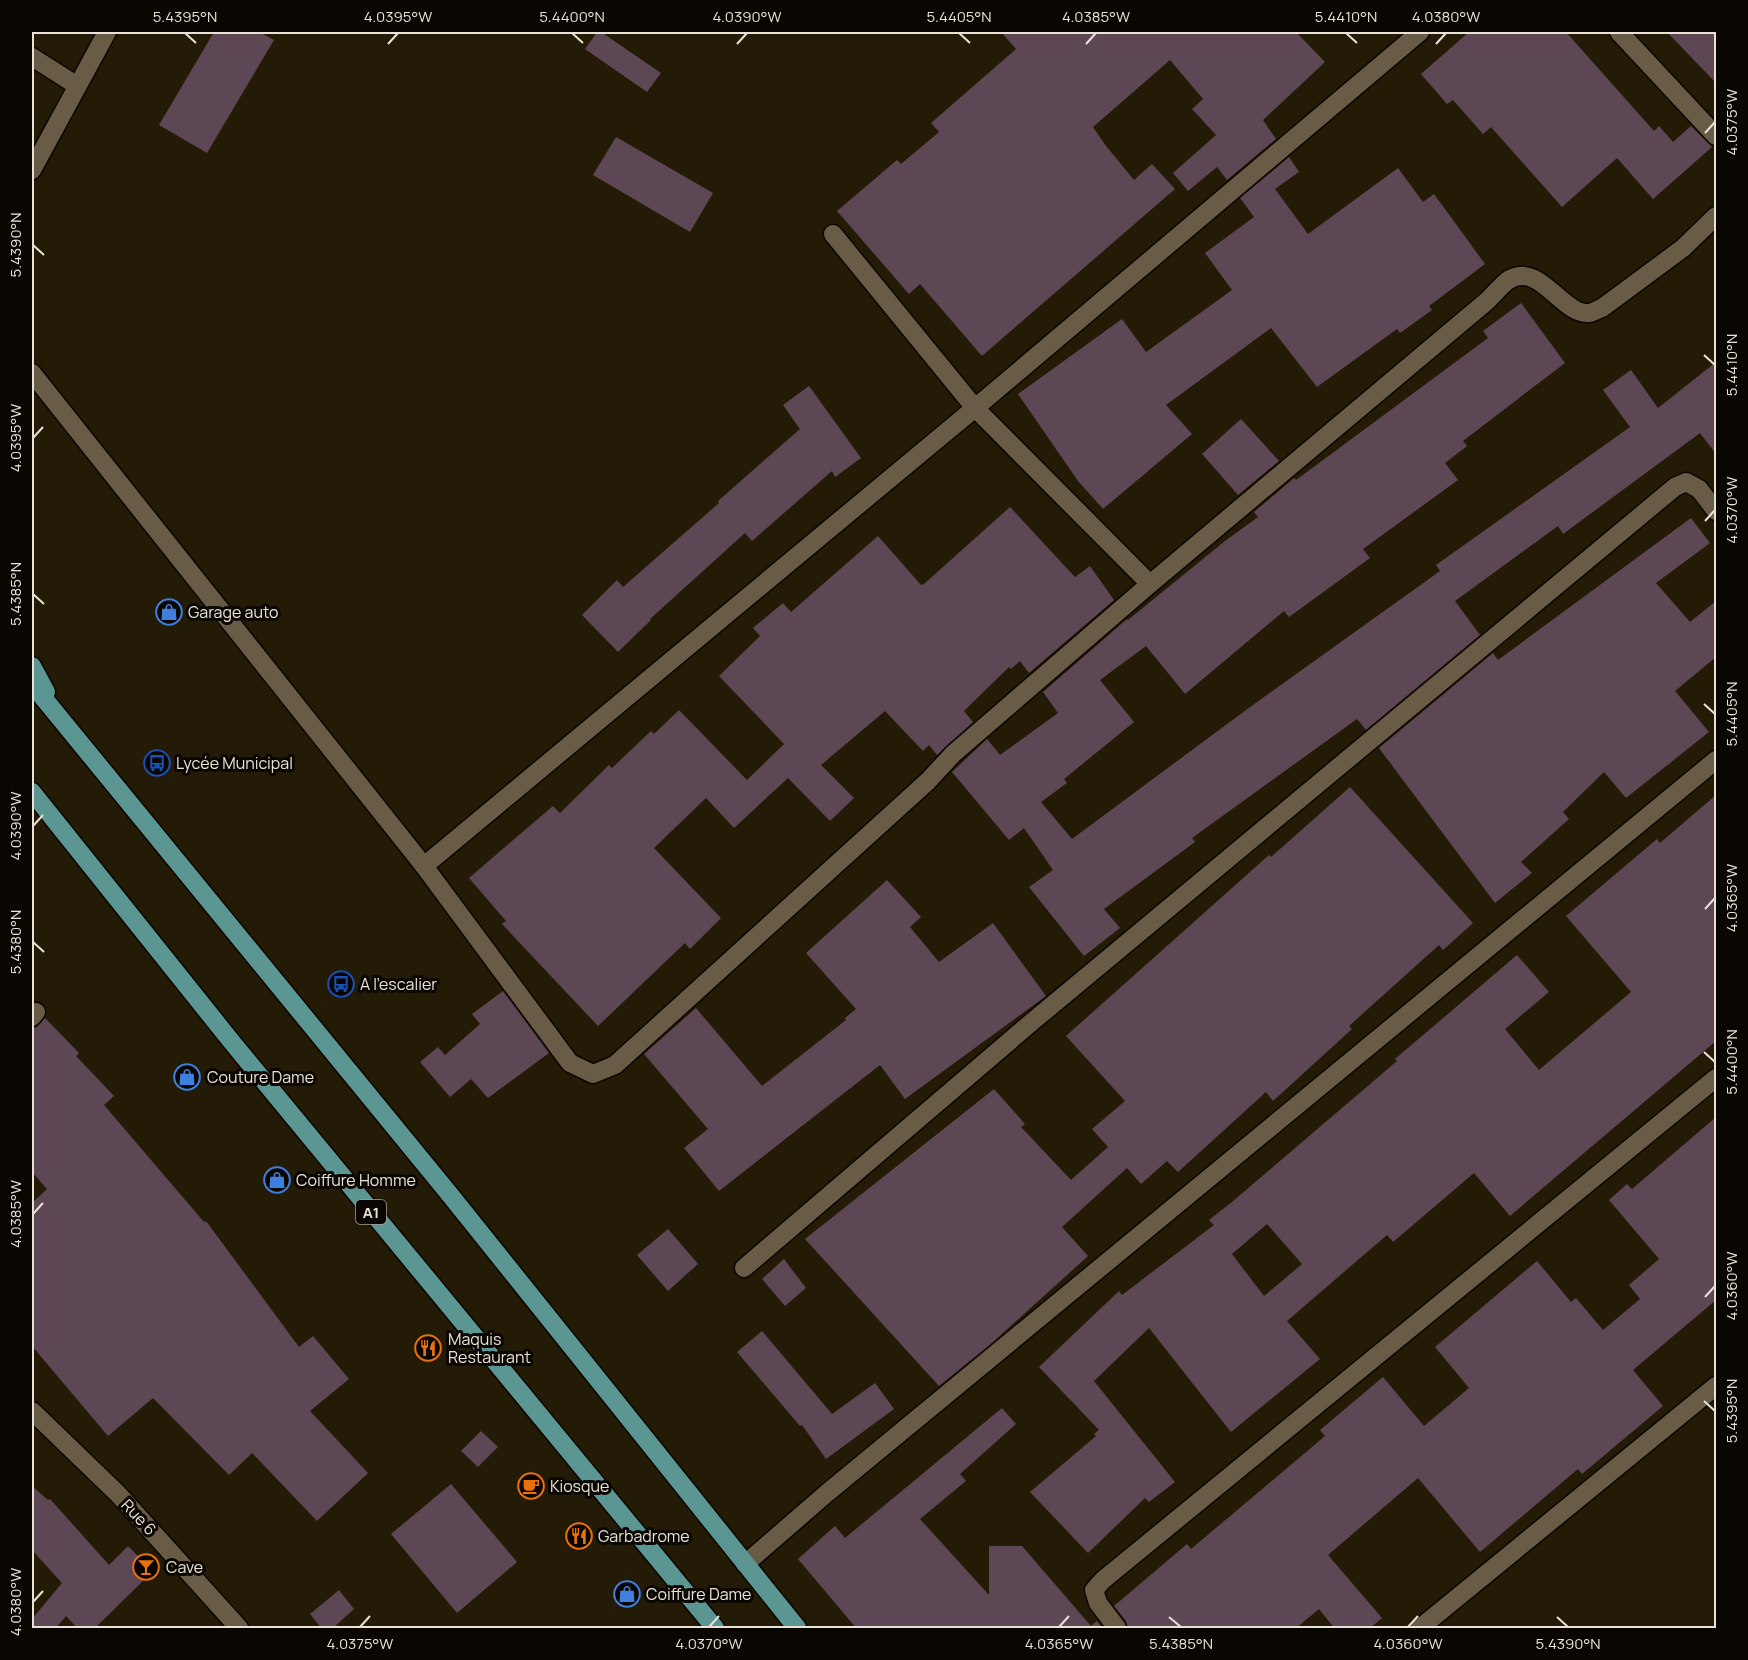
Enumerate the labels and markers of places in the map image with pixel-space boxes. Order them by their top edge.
shop icon: Garage auto [154,597,184,627]
place label: Garage auto [188,601,278,623]
bus stop icon: Lycée Municipal [142,748,172,778]
place label: Lycée Municipal [176,752,293,774]
bus stop icon: A l'escalier [326,969,356,999]
place label: A l'escalier [360,973,437,995]
shop icon: Couture Dame [172,1062,202,1092]
place label: Couture Dame [207,1066,314,1088]
shop icon: Coiffure Homme [262,1165,292,1195]
place label: Coiffure Homme [296,1169,416,1191]
place label: Maquis Restaurant [448,1328,531,1368]
restaurant icon: Maquis Restaurant [413,1333,443,1363]
cafe icon: Kiosque [516,1471,546,1501]
place label: Kiosque [550,1475,609,1497]
restaurant icon: Garbadrome [564,1521,594,1551]
place label: Garbadrome [598,1525,690,1547]
bar icon: Cave [131,1552,161,1582]
place label: Cave [166,1556,203,1578]
shop icon: Coiffure Dame [612,1579,642,1609]
place label: Coiffure Dame [646,1583,751,1605]

